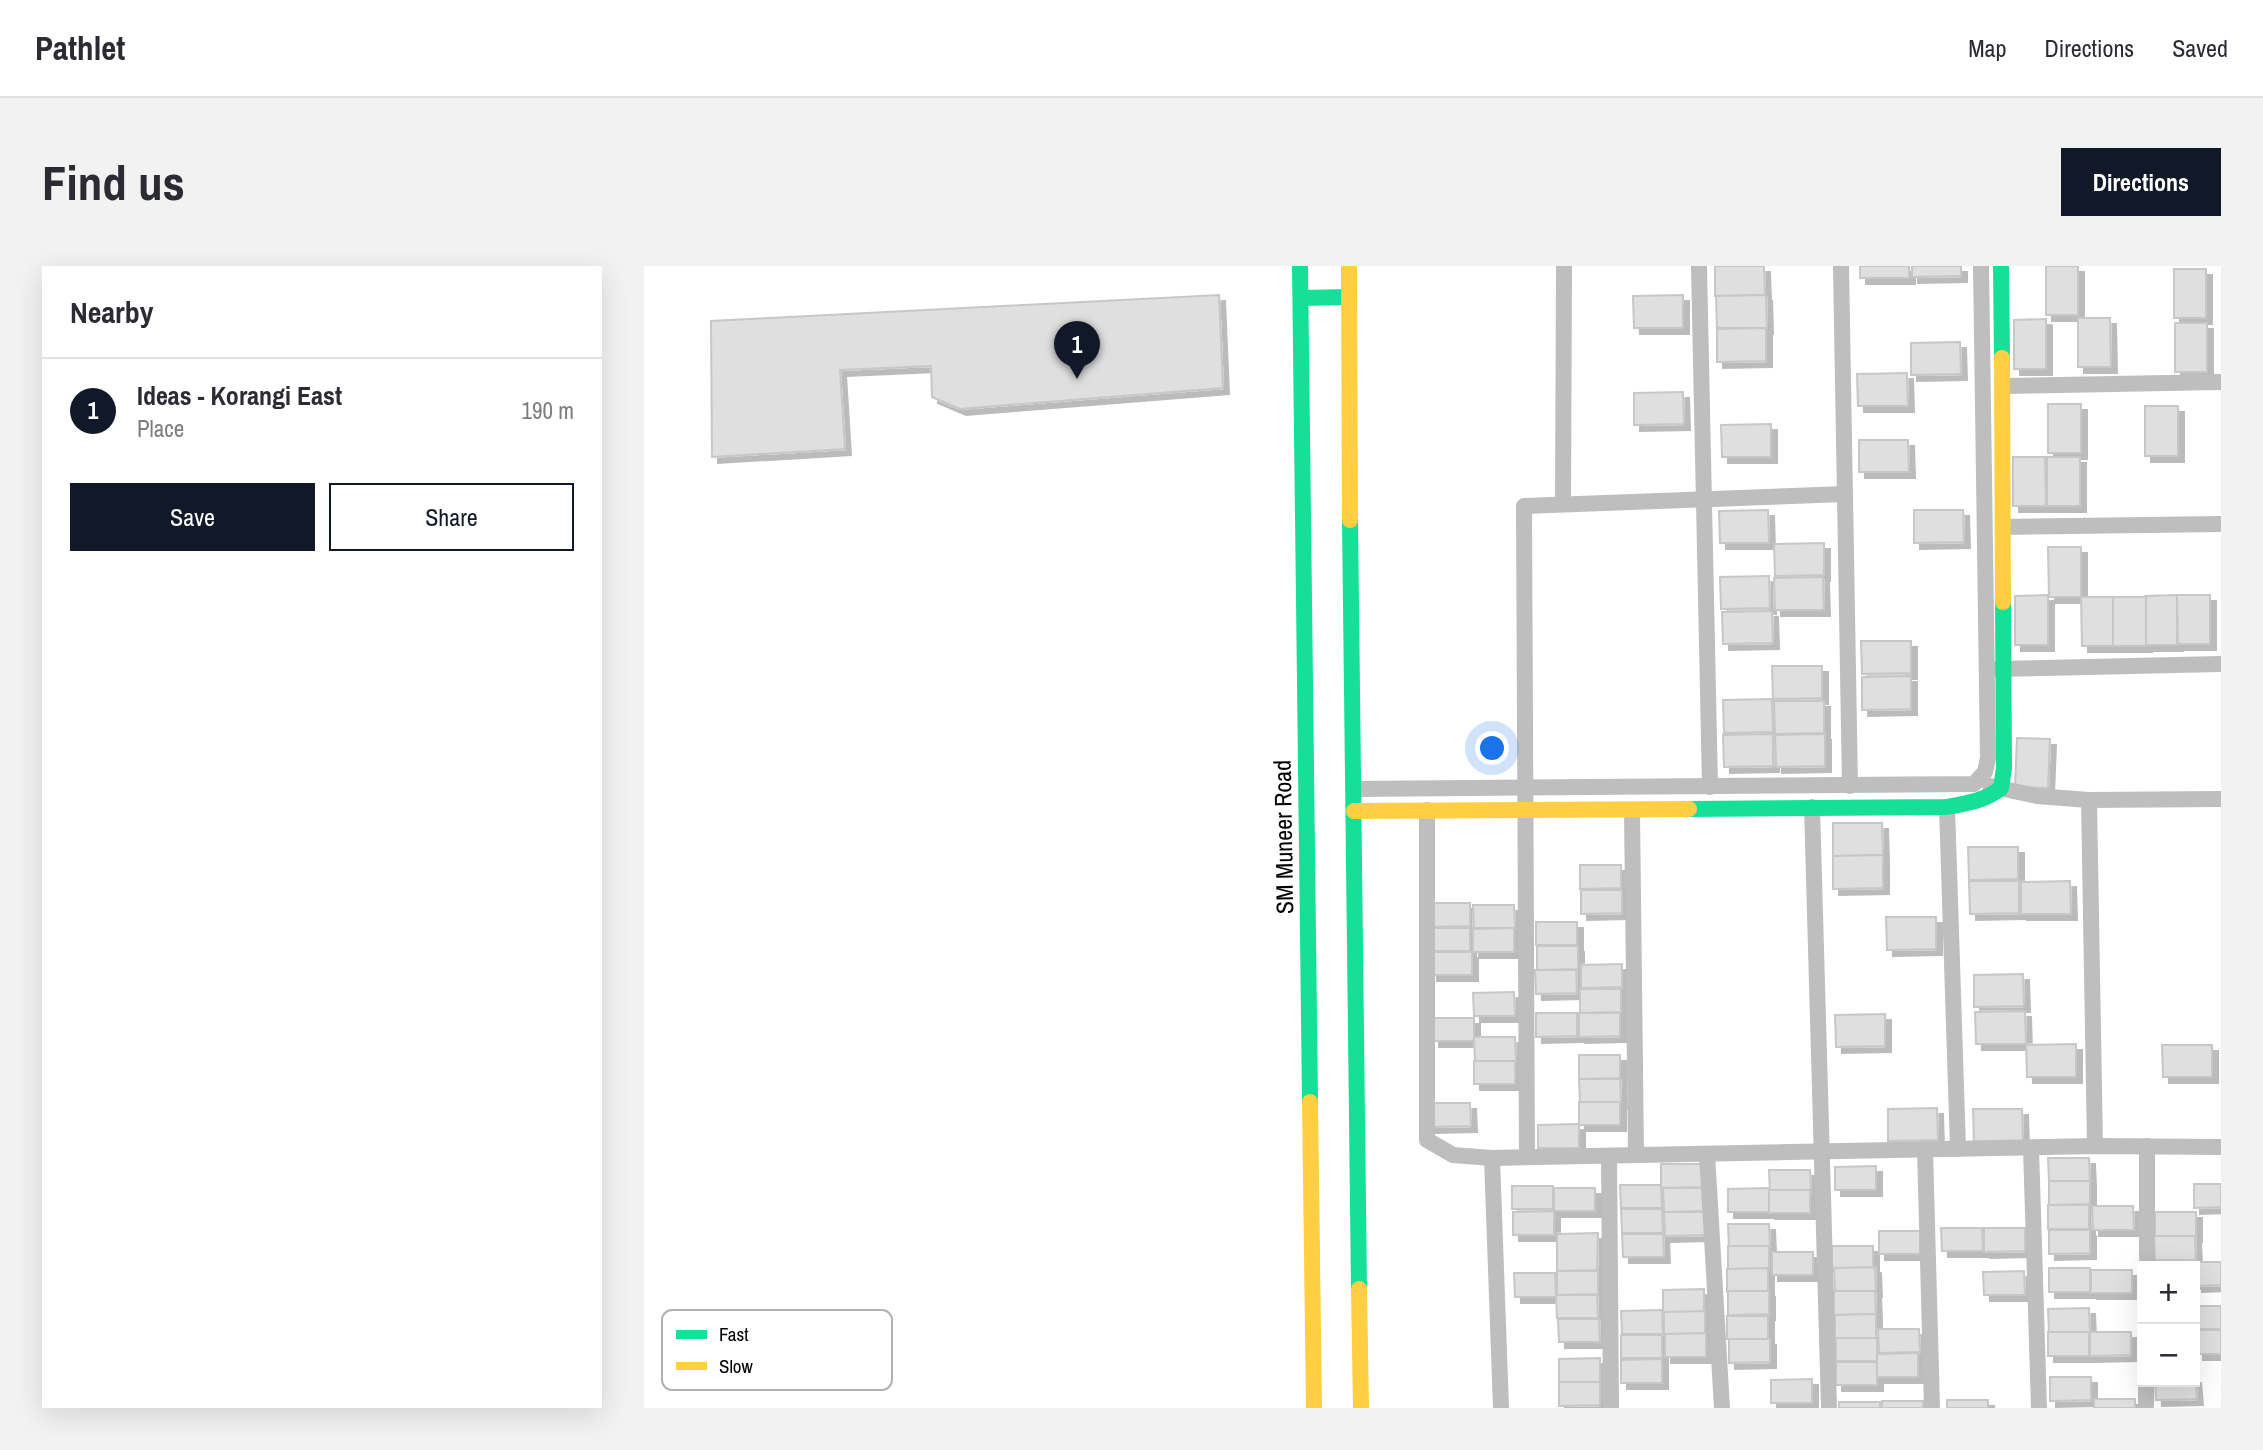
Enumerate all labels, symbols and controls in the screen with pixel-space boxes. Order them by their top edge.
text: Pathlet [35,26,125,70]
text: Map [1968,32,2006,64]
text: Directions [2044,32,2134,64]
text: Saved [2172,32,2228,64]
button: Directions [2061,148,2221,216]
text: Find us [42,149,185,215]
text: Nearby [70,292,153,332]
pin: 1 [1054,321,1100,379]
text: Ideas - Korangi East [137,378,342,413]
text: 1 [88,395,98,426]
text: 190 m [522,395,574,426]
text: Place [137,413,184,444]
button: Save [70,483,315,551]
button: Share [329,483,574,551]
your location [1475,731,1509,765]
street label: SM Muneer Road [1266,760,1300,914]
map controls [2137,1261,2200,1387]
button: + [2137,1261,2200,1324]
legend [662,1310,892,1390]
text: Fast [719,1321,749,1347]
button: − [2137,1324,2200,1387]
text: Slow [719,1353,754,1379]

